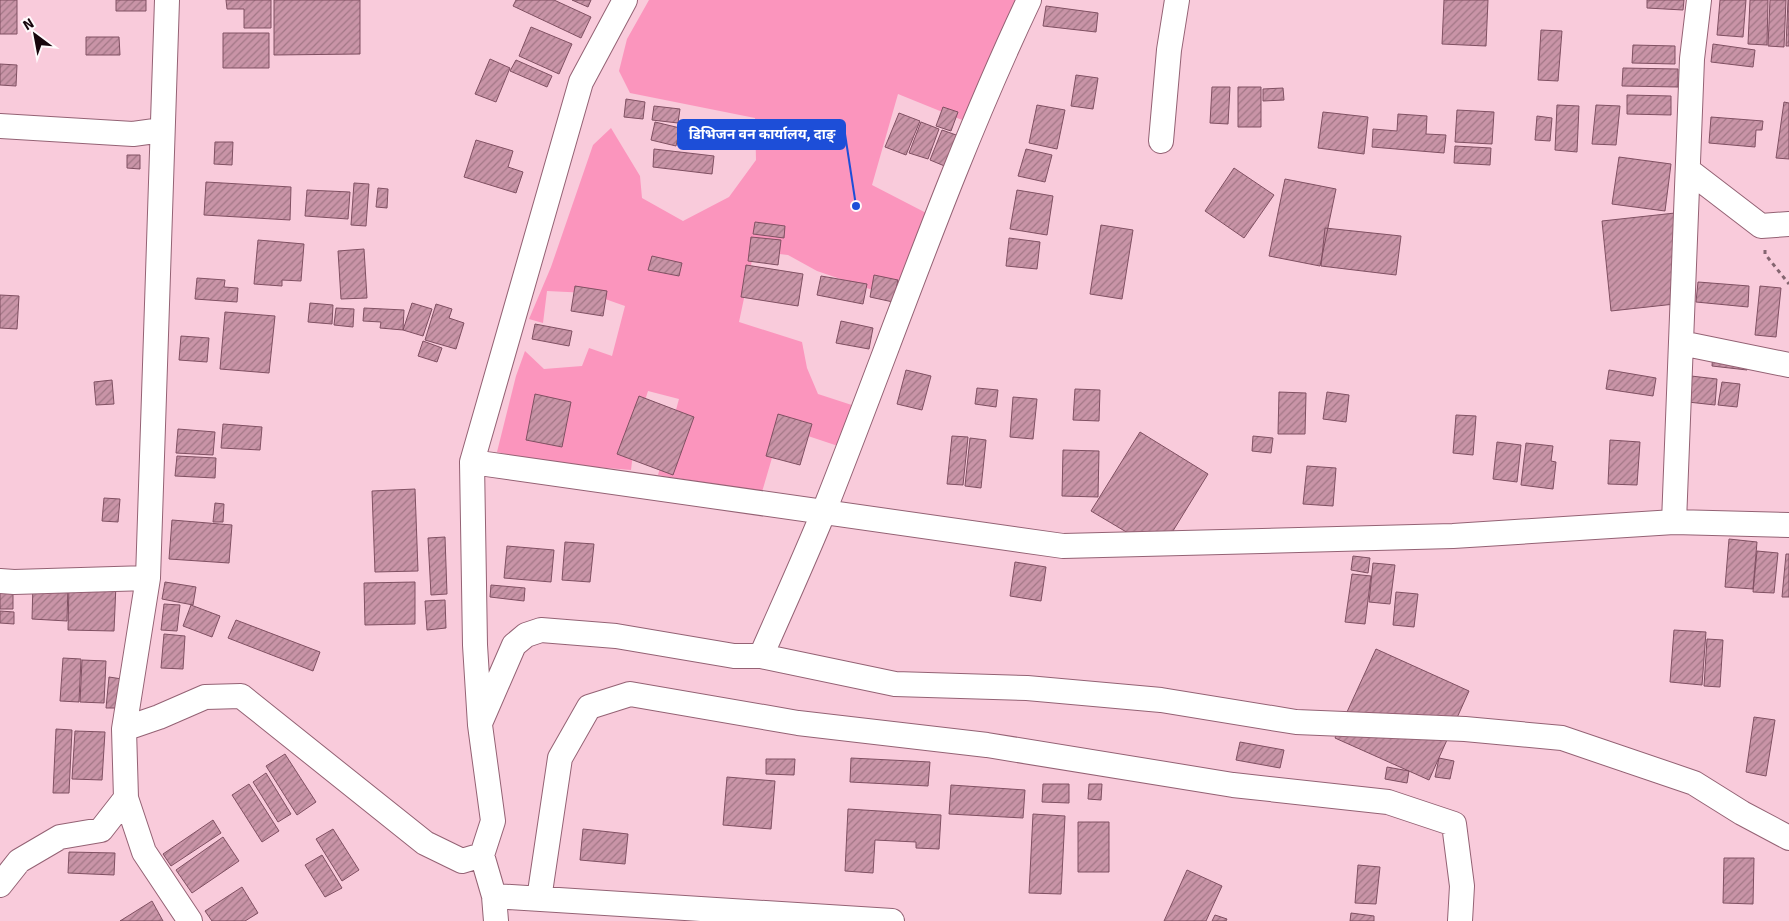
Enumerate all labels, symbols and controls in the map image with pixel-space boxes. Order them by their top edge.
north arrow [10,10,60,60]
text: N [20,15,37,34]
callout: डिभिजन वन कार्यालय, दाङ् [678,120,845,149]
text: डिभिजन वन कार्यालय, दाङ् [689,126,836,143]

